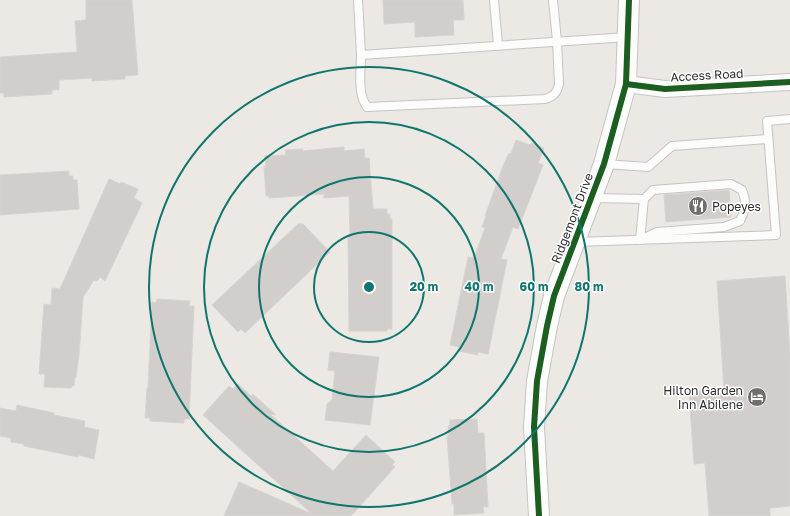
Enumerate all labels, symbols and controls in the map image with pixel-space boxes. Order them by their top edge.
street label: Access Road [670,66,744,84]
street label: Ridgemont Drive [548,171,596,265]
restaurant icon: Popeyes [687,195,709,217]
place label: Popeyes [712,199,761,214]
text: 20 m [410,279,438,294]
text: 40 m [465,279,493,294]
text: 60 m [520,279,548,294]
text: 80 m [575,279,603,294]
centre of rings [362,280,376,294]
place label: Hilton Garden Inn Abilene [663,383,743,412]
hotel icon: Hilton Garden Inn Abilene [746,386,768,408]

